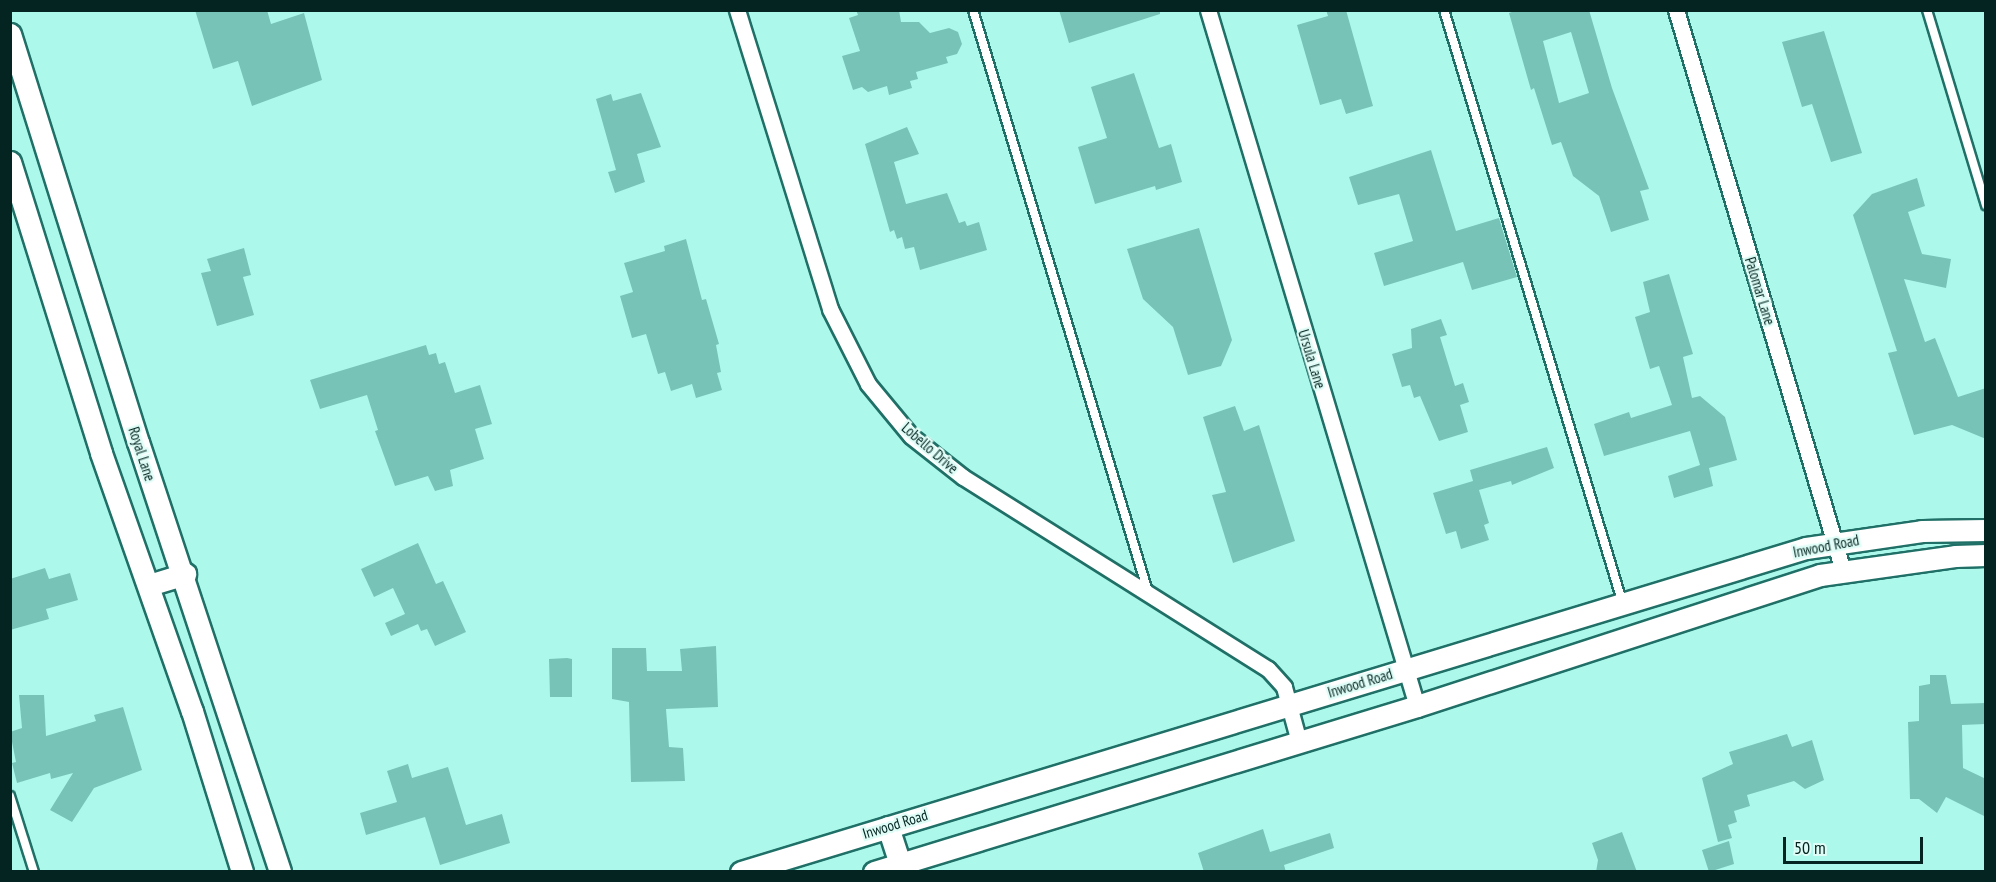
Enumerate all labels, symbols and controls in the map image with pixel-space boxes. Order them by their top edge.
street label: Palomar Lane [1741,255,1779,327]
street label: Ursula Lane [1294,327,1330,391]
street label: Lobello Drive [898,419,962,477]
street label: Royal Lane [125,425,159,483]
street label: Inwood Road [1791,531,1861,561]
street label: Inwood Road [1325,665,1395,701]
street label: Inwood Road [860,806,930,842]
scale bar [1786,825,1926,863]
text: 50 m [1794,836,1826,859]

